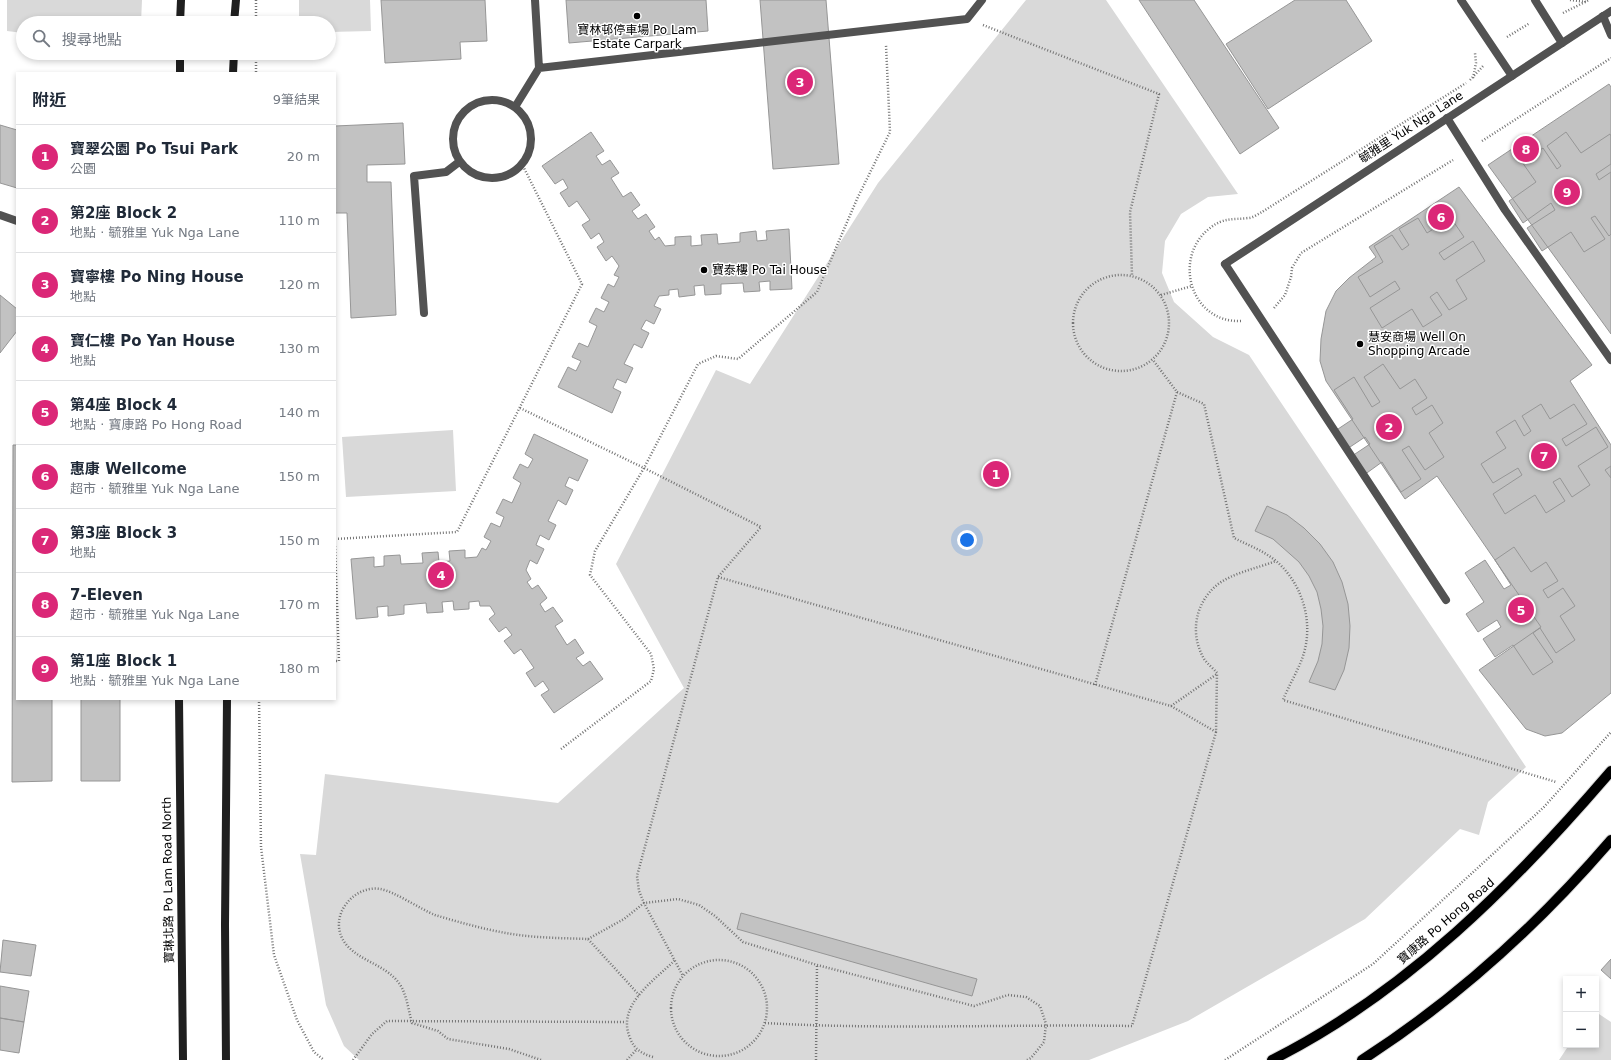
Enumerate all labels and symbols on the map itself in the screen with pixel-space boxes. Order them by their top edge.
marker: 寶林邨停車場 Po Lam Estate Carpark [632,11,642,21]
place label: 寶林邨停車場 Po Lam Estate Carpark [577,23,697,51]
pin: 3 [787,67,813,97]
street label: 毓雅里 Yuk Nga Lane [1356,88,1466,166]
pin: 8 [1513,134,1539,164]
pin: 9 [1554,177,1580,207]
pin: 6 [1428,202,1454,232]
place label: 寶泰樓 Po Tai House [712,263,827,277]
marker: 寶泰樓 Po Tai House [699,265,709,275]
place label: 慧安商場 Well On Shopping Arcade [1368,330,1470,358]
marker: 慧安商場 Well On Shopping Arcade [1355,339,1365,349]
pin: 2 [1376,412,1402,442]
pin: 7 [1531,441,1557,471]
pin: 1 [983,459,1009,489]
your location [957,530,977,550]
pin: 4 [428,560,454,590]
pin: 5 [1508,595,1534,625]
street label: 寶琳北路 Po Lam Road North [160,796,176,964]
street label: 寶康路 Po Hong Road [1395,875,1497,967]

